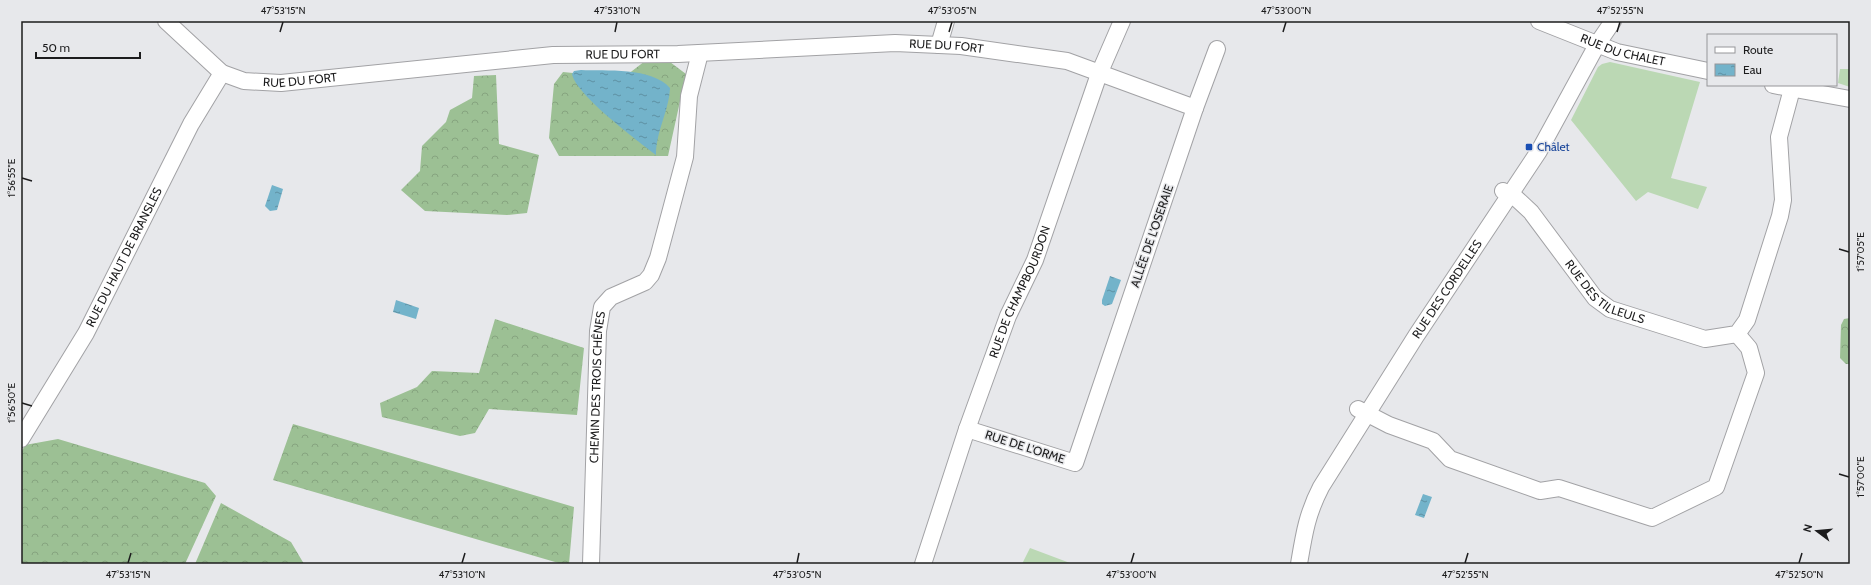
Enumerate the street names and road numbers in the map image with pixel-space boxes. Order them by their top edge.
street label: RUE DU CHALET [1578,30,1667,69]
street label: RUE DU FORT [909,36,985,56]
street label: RUE DU FORT [585,46,661,62]
street label: RUE DU FORT [263,69,338,90]
street label: ALLÉE DE L'OSERAIE [1127,182,1176,289]
street label: RUE DU HAUT DE BRANSLES [82,185,165,329]
street label: RUE DE CHAMPBOURDON [985,224,1053,360]
street label: RUE DES CORDELLES [1409,237,1485,341]
street label: RUE DES TILLEULS [1562,257,1647,327]
street label: CHEMIN DES TROIS CHÊNES [586,310,608,463]
street label: RUE DE L'ORME [983,427,1067,467]

